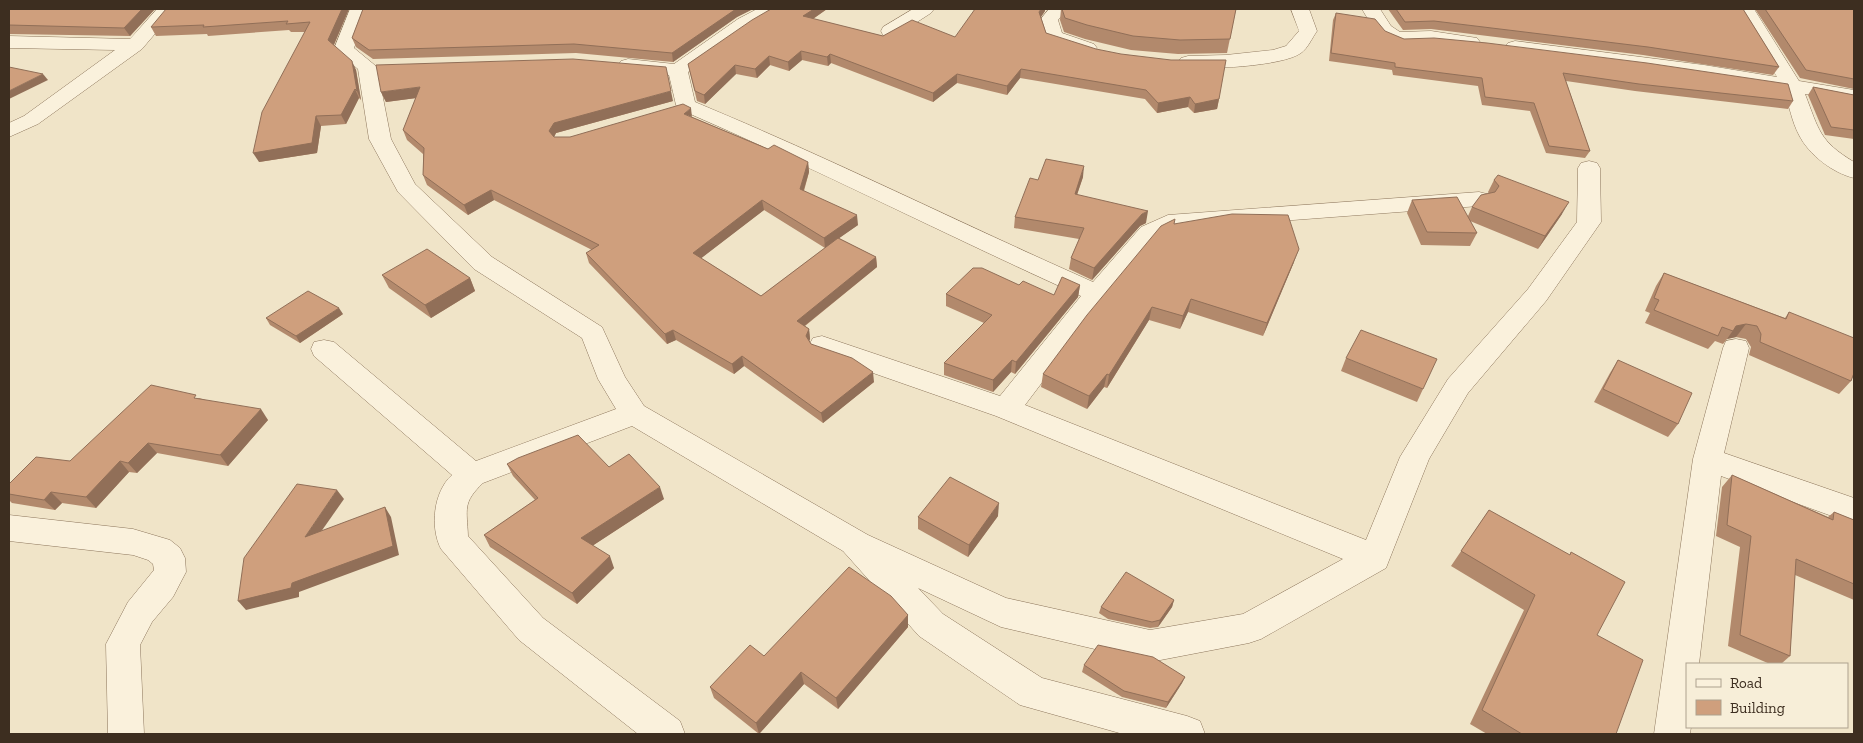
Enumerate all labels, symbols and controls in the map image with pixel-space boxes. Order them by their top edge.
legend [1686,663,1848,728]
text: Road [1730,674,1763,692]
text: Building [1730,699,1785,717]

